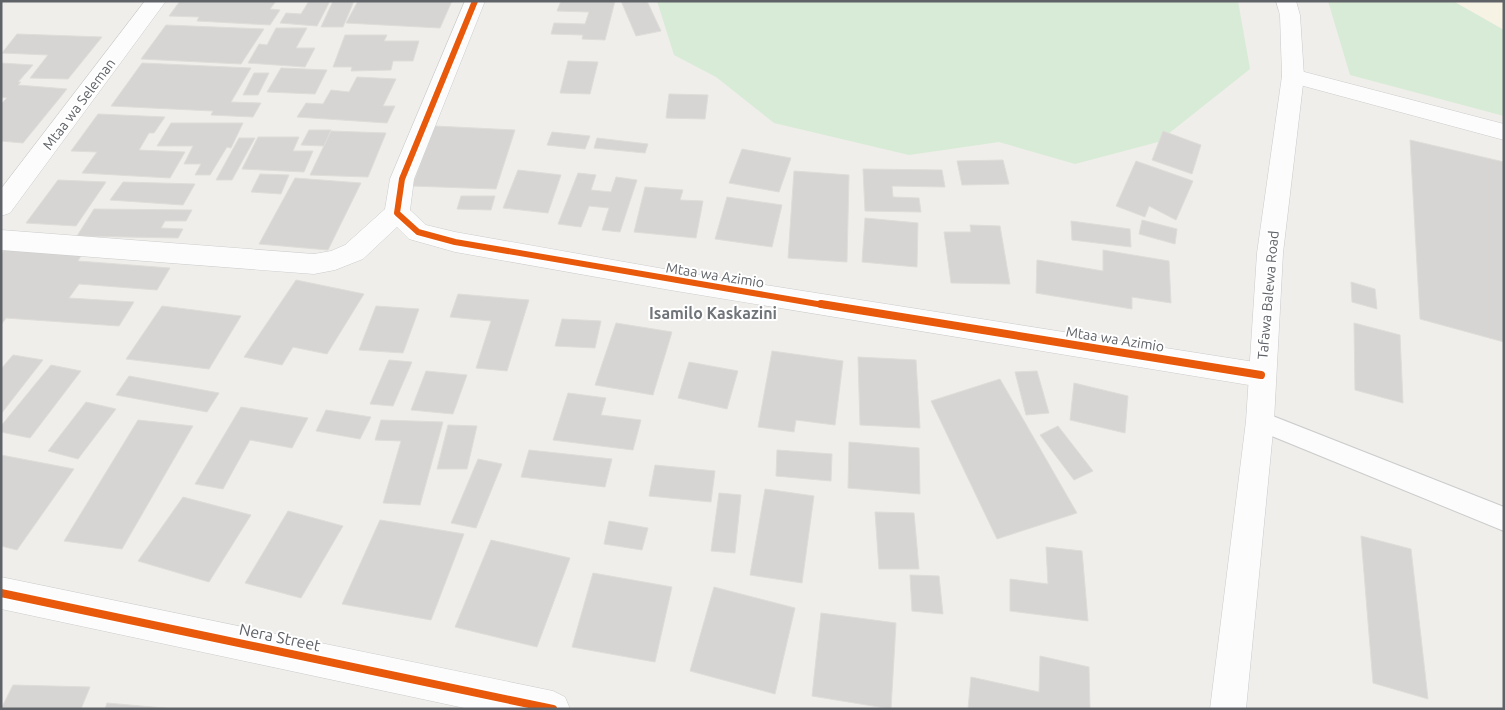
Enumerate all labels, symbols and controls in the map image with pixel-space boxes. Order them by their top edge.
street label: Mtaa wa Seleman [39,55,119,153]
street label: Tafawa Balewa Road [1254,230,1282,360]
street label: Mtaa wa Azimio [665,259,765,291]
district label: Isamilo Kaskazini [649,304,777,322]
street label: Mtaa wa Azimio [1065,323,1165,355]
street label: Nera Street [238,620,323,655]

